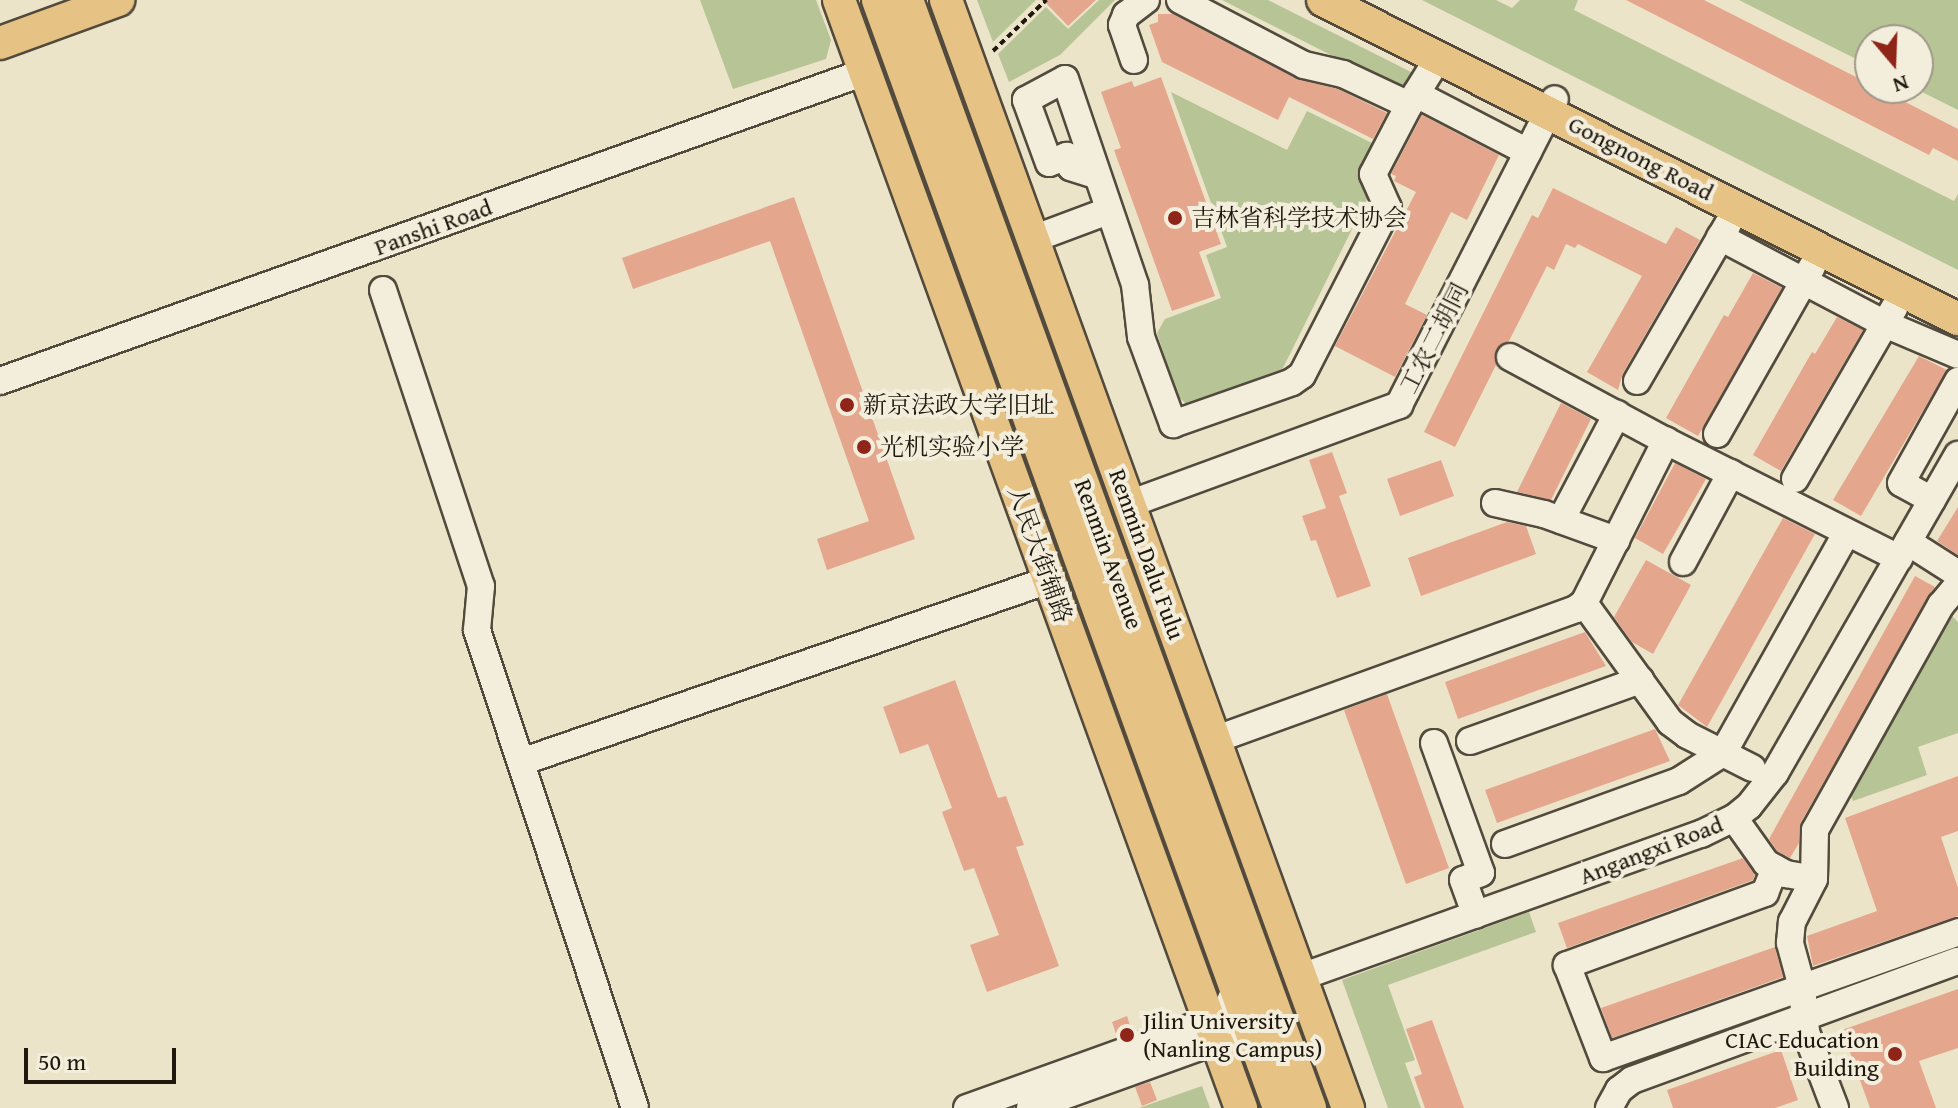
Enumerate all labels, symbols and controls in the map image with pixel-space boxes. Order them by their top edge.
north arrow [1854,24,1934,104]
text: N [1889,67,1913,102]
street label: Gongnong Road [1564,109,1718,207]
street label: Panshi Road [370,192,496,262]
place label: 吉林省科学技术协会 [1191,204,1407,232]
marker: 吉林省科学技术协会 [1166,209,1184,227]
street label: 工农二胡同 [1394,278,1474,398]
place label: 新京法政大学旧址 [863,391,1055,419]
marker: 新京法政大学旧址 [838,396,856,414]
place label: 光机实验小学 [880,433,1024,461]
marker: 光机实验小学 [855,438,873,456]
street label: Renmin Dalu Fulu [1103,465,1191,643]
street label: Renmin Avenue [1069,475,1149,633]
street label: 人民大街辅路 [1002,481,1078,627]
street label: Angangxi Road [1575,809,1727,891]
place label: Jilin University (Nanling Campus) [1143,1007,1323,1063]
marker: Jilin University (Nanling Campus) [1118,1026,1136,1044]
place label: CIAC Education Building [1725,1026,1879,1082]
scale bar [28,1032,180,1082]
text: 50 m [38,1044,86,1079]
marker: CIAC Education Building [1886,1045,1904,1063]

